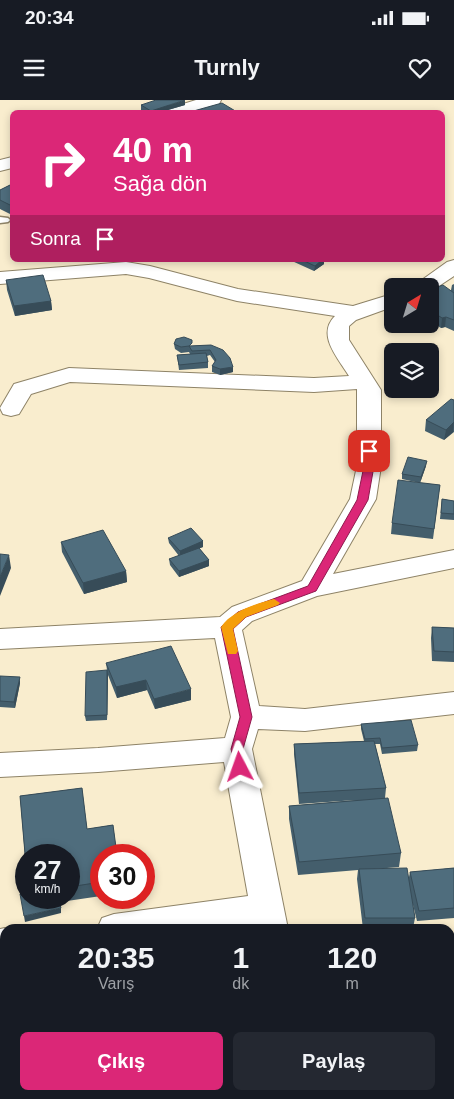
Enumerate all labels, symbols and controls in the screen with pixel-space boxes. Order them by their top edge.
text: 20:34 [25,7,74,28]
icon: menu [20,54,48,82]
icon: heart [406,54,434,82]
text: Turnly [194,55,260,80]
icon: right [30,130,95,195]
text: 40 m [113,130,193,169]
text: Sağa dön [113,171,207,196]
icon: arrive [91,225,119,253]
text: Sonra [30,228,81,249]
north arrow [384,278,439,332]
map controls [384,278,439,398]
button: layers [384,343,439,398]
pin [348,430,390,472]
icon: arrive [355,437,383,465]
position arrow [213,740,265,792]
speed limit sign: 30 [90,844,155,909]
text: 27 [34,856,61,884]
text: km/h [34,882,61,896]
text: 20:35 [78,941,155,974]
text: 1 [232,941,249,974]
text: 120 [327,941,377,974]
text: Varış [98,975,134,992]
text: dk [232,975,249,992]
text: m [345,975,359,992]
button: Çıkış [20,1032,223,1090]
button: Paylaş [233,1032,435,1090]

